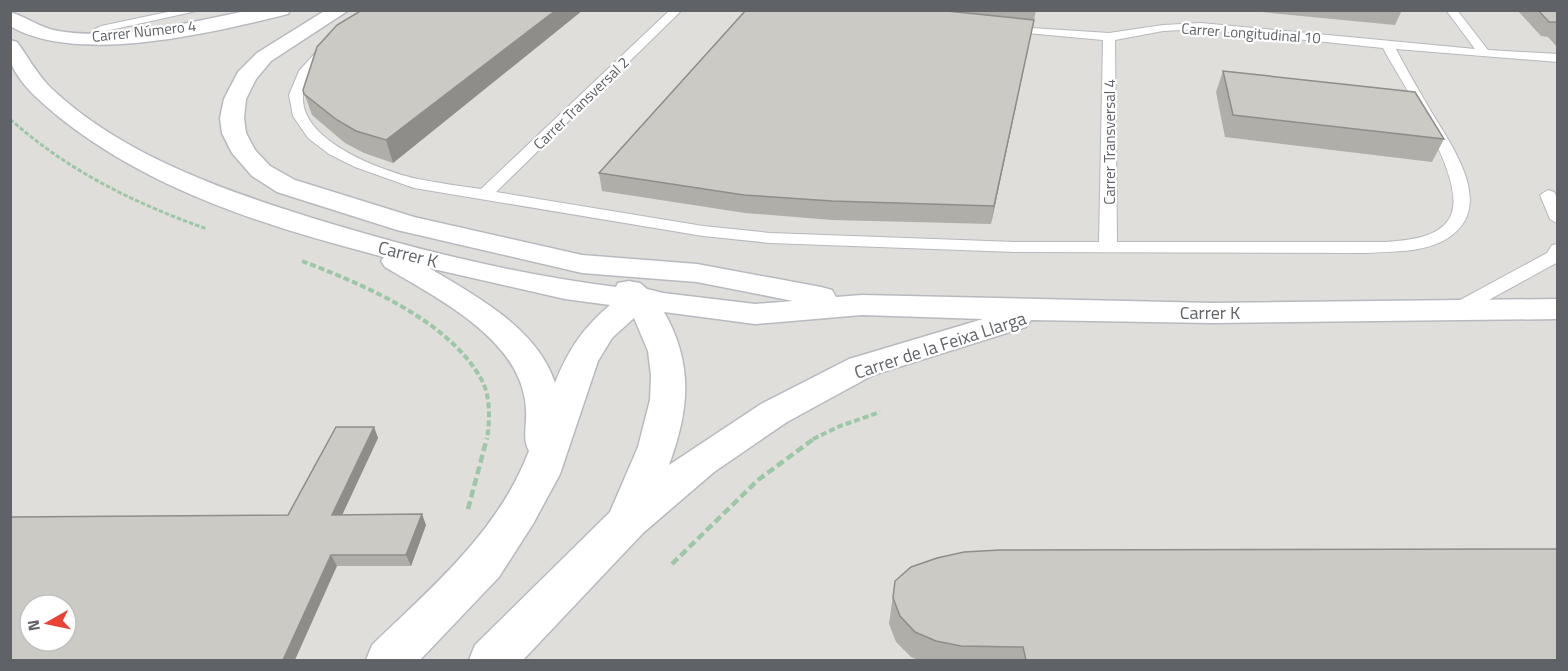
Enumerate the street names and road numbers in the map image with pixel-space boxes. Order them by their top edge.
street label: Carrer Número 4 [91,14,197,48]
street label: Carrer Longitudinal 10 [1181,17,1321,49]
street label: Carrer Transversal 2 [528,51,634,155]
street label: Carrer Transversal 4 [1098,79,1121,205]
street label: Carrer K [375,234,441,274]
street label: Carrer K [1180,299,1240,326]
street label: Carrer de la Feixa Llarga [850,304,1030,386]

